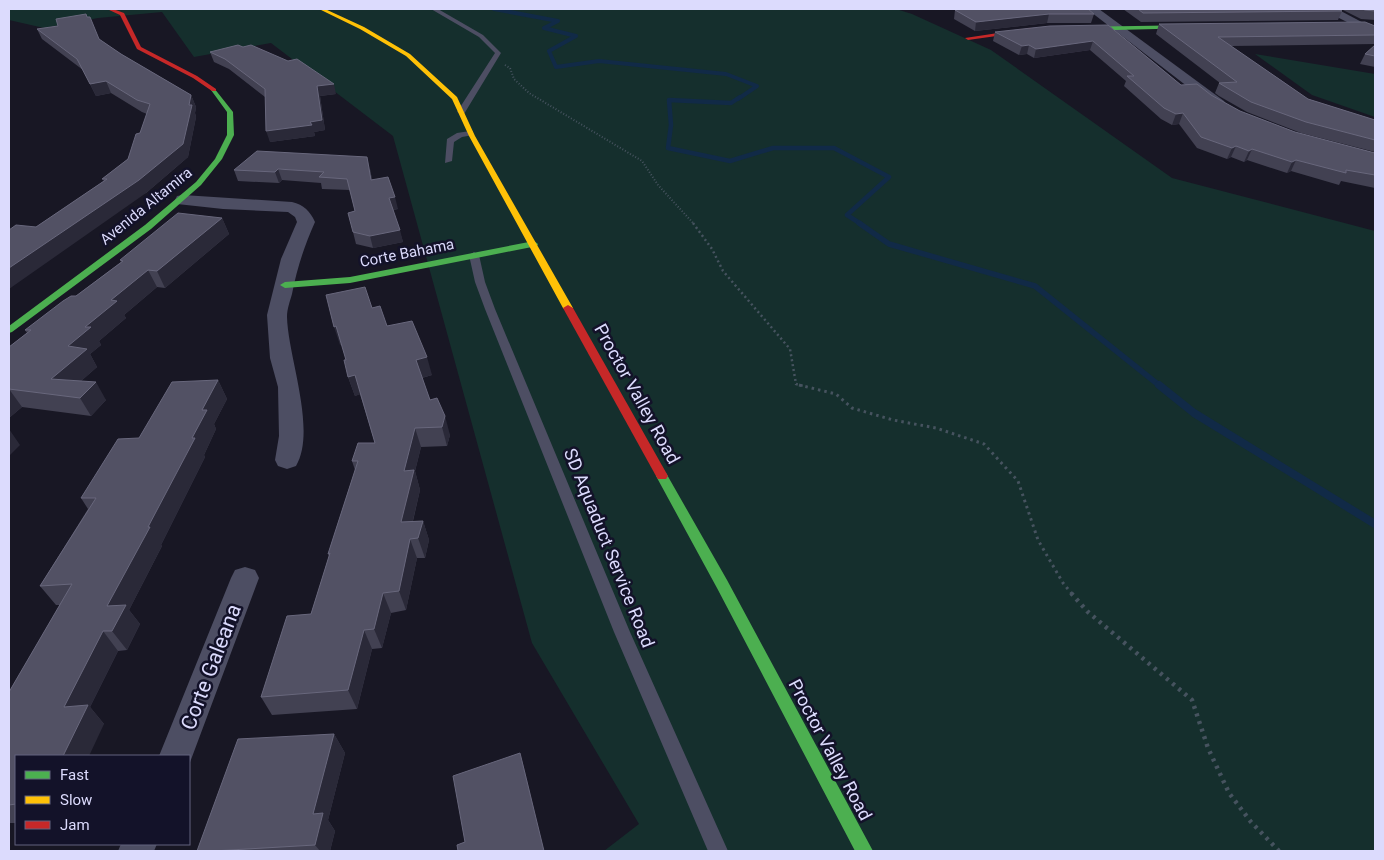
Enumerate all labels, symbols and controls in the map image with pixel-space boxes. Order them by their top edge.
street label: Avenida Altamira [96,163,196,249]
street label: Corte Bahama [358,235,456,271]
street label: Proctor Valley Road [590,320,685,467]
street label: SD Aquaduct Service Road [560,445,659,650]
street label: Corte Galeana [176,601,246,733]
street label: Proctor Valley Road [784,676,877,824]
legend [15,755,190,845]
text: Fast [60,766,89,784]
text: Slow [60,791,92,809]
text: Jam [60,816,90,834]

